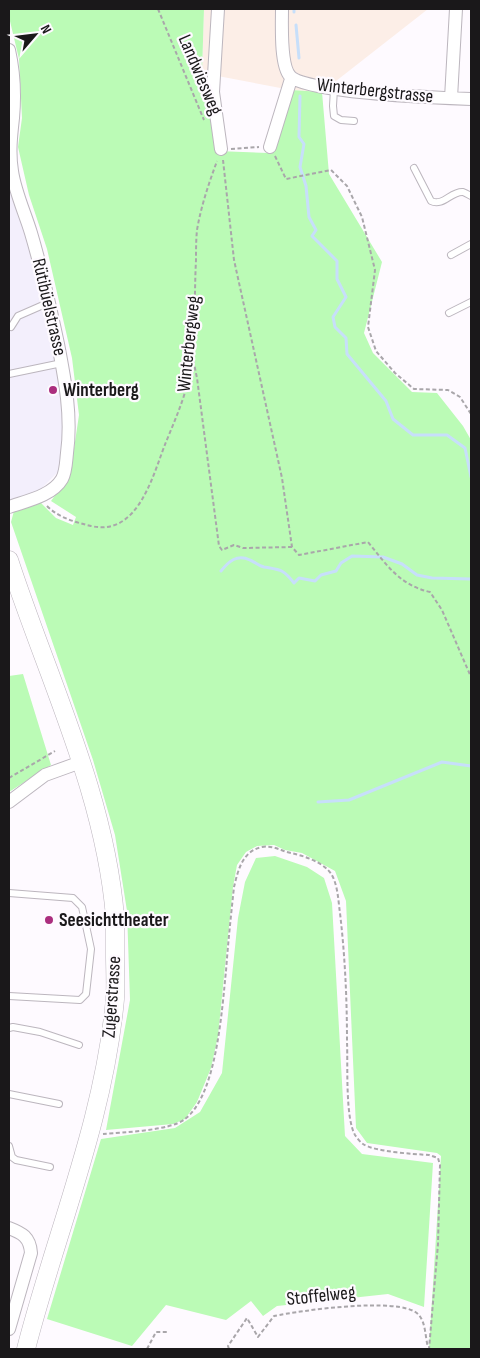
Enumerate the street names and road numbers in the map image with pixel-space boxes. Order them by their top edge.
street label: Landwiesweg [173,31,227,119]
street label: Winterbergstrasse [316,73,434,109]
street label: Rütibüelstrasse [27,256,71,358]
street label: Winterbergweg [173,294,206,393]
street label: Zugerstrasse [98,955,126,1039]
street label: Stoffelweg [285,1281,357,1311]

